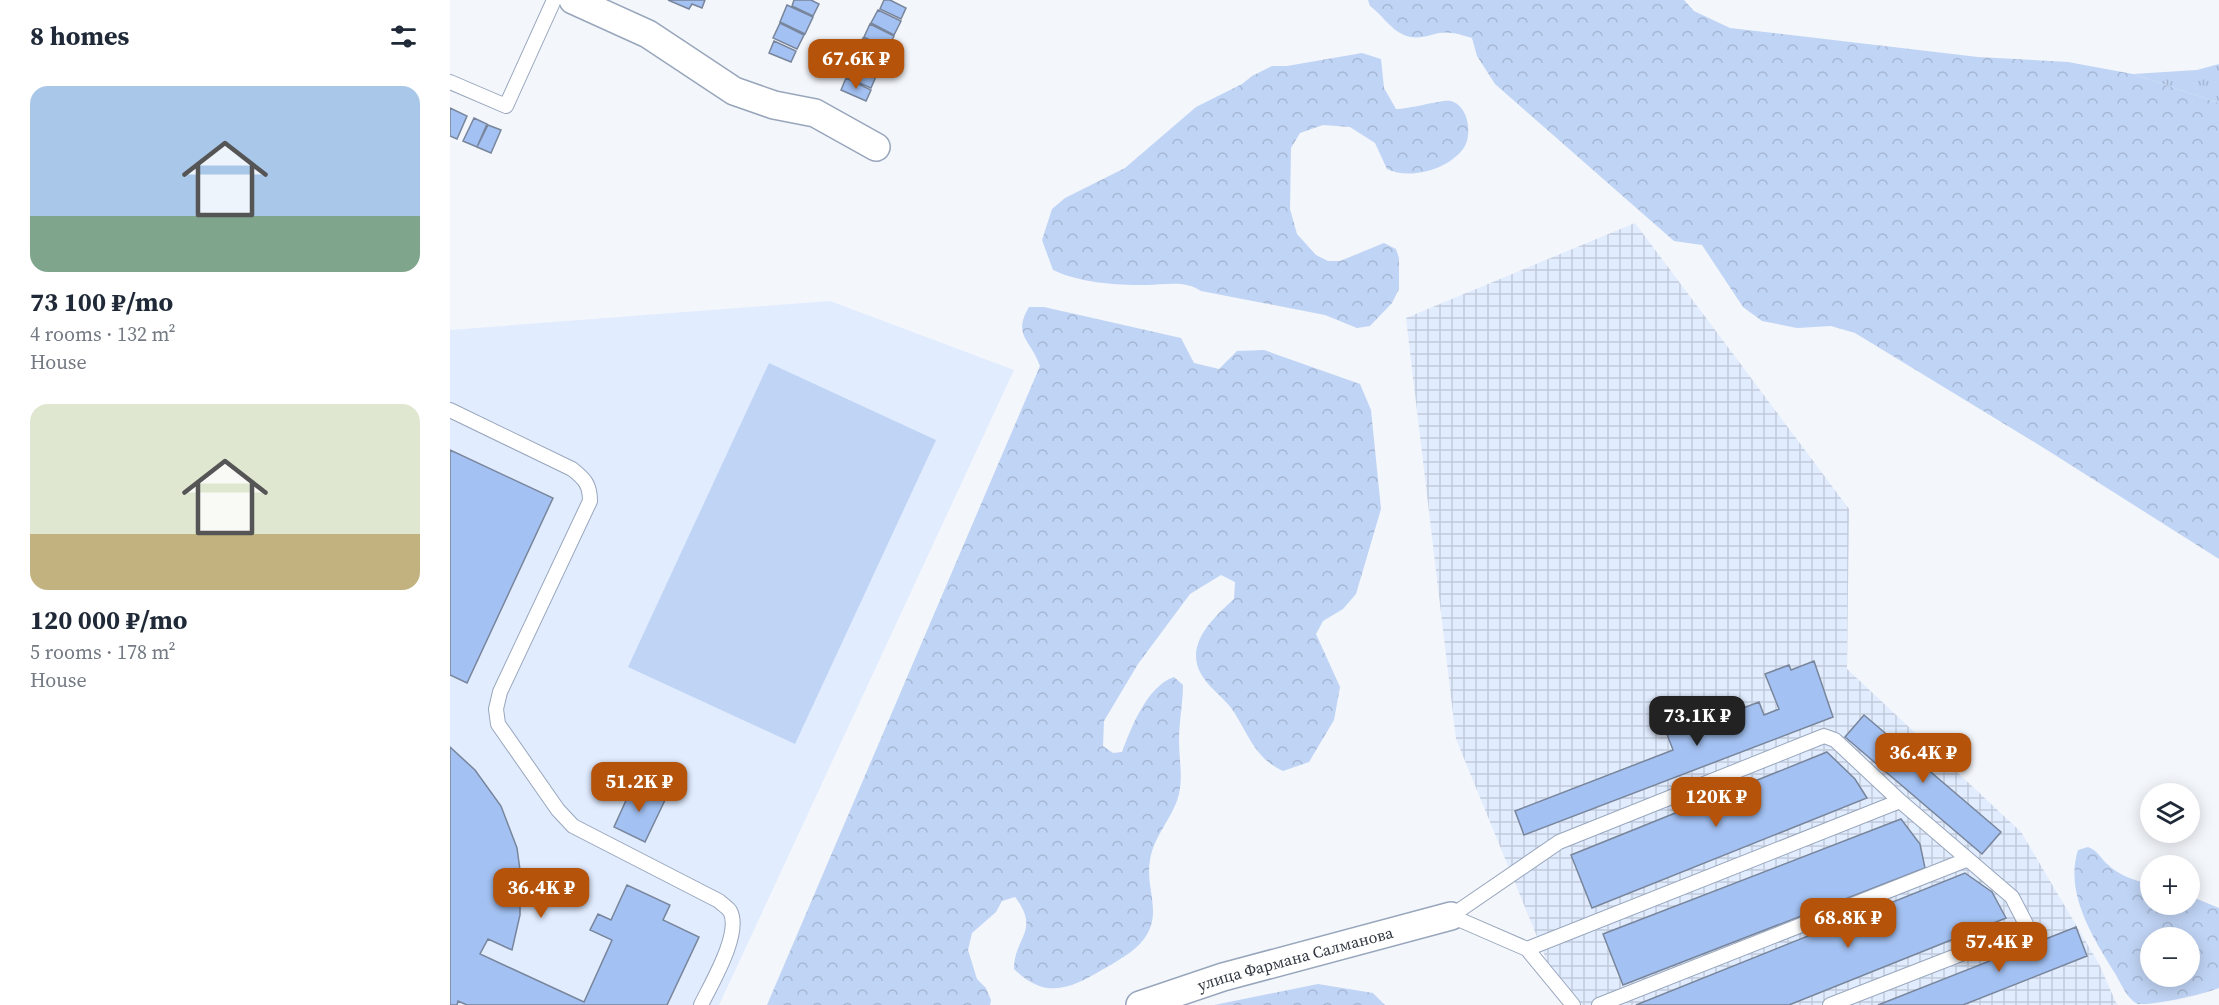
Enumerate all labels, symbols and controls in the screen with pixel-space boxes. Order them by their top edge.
text: 8 homes [30,18,129,54]
icon: filters [387,20,420,53]
pin: 67.6K ₽ [801,39,911,90]
text: 67.6K ₽ [822,44,890,72]
icon: home [171,125,279,233]
text: 73 100 ₽/mo [30,284,173,320]
text: 4 rooms · 132 m² [30,320,176,348]
text: House [30,348,87,376]
icon: home [171,443,279,551]
text: 120 000 ₽/mo [30,602,187,638]
text: 5 rooms · 178 m² [30,638,176,666]
text: House [30,666,87,694]
pin: 73.1K ₽ [1642,696,1752,747]
text: 73.1K ₽ [1663,701,1731,729]
pin: 36.4K ₽ [1868,733,1978,784]
text: 36.4K ₽ [1889,738,1957,766]
pin: 51.2K ₽ [584,762,694,813]
text: 51.2K ₽ [605,767,673,795]
pin: 120K ₽ [1667,777,1765,828]
text: 120K ₽ [1685,782,1747,810]
map controls [2140,783,2200,987]
button: layers [2140,783,2200,843]
button: + [2140,855,2200,915]
pin: 36.4K ₽ [486,868,596,919]
text: 36.4K ₽ [507,873,575,901]
pin: 68.8K ₽ [1793,898,1903,949]
text: 68.8K ₽ [1814,903,1882,931]
street label: улица Фармана Салманова [1194,921,1396,996]
pin: 57.4K ₽ [1944,922,2054,973]
text: 57.4K ₽ [1965,927,2033,955]
button: − [2140,927,2200,987]

